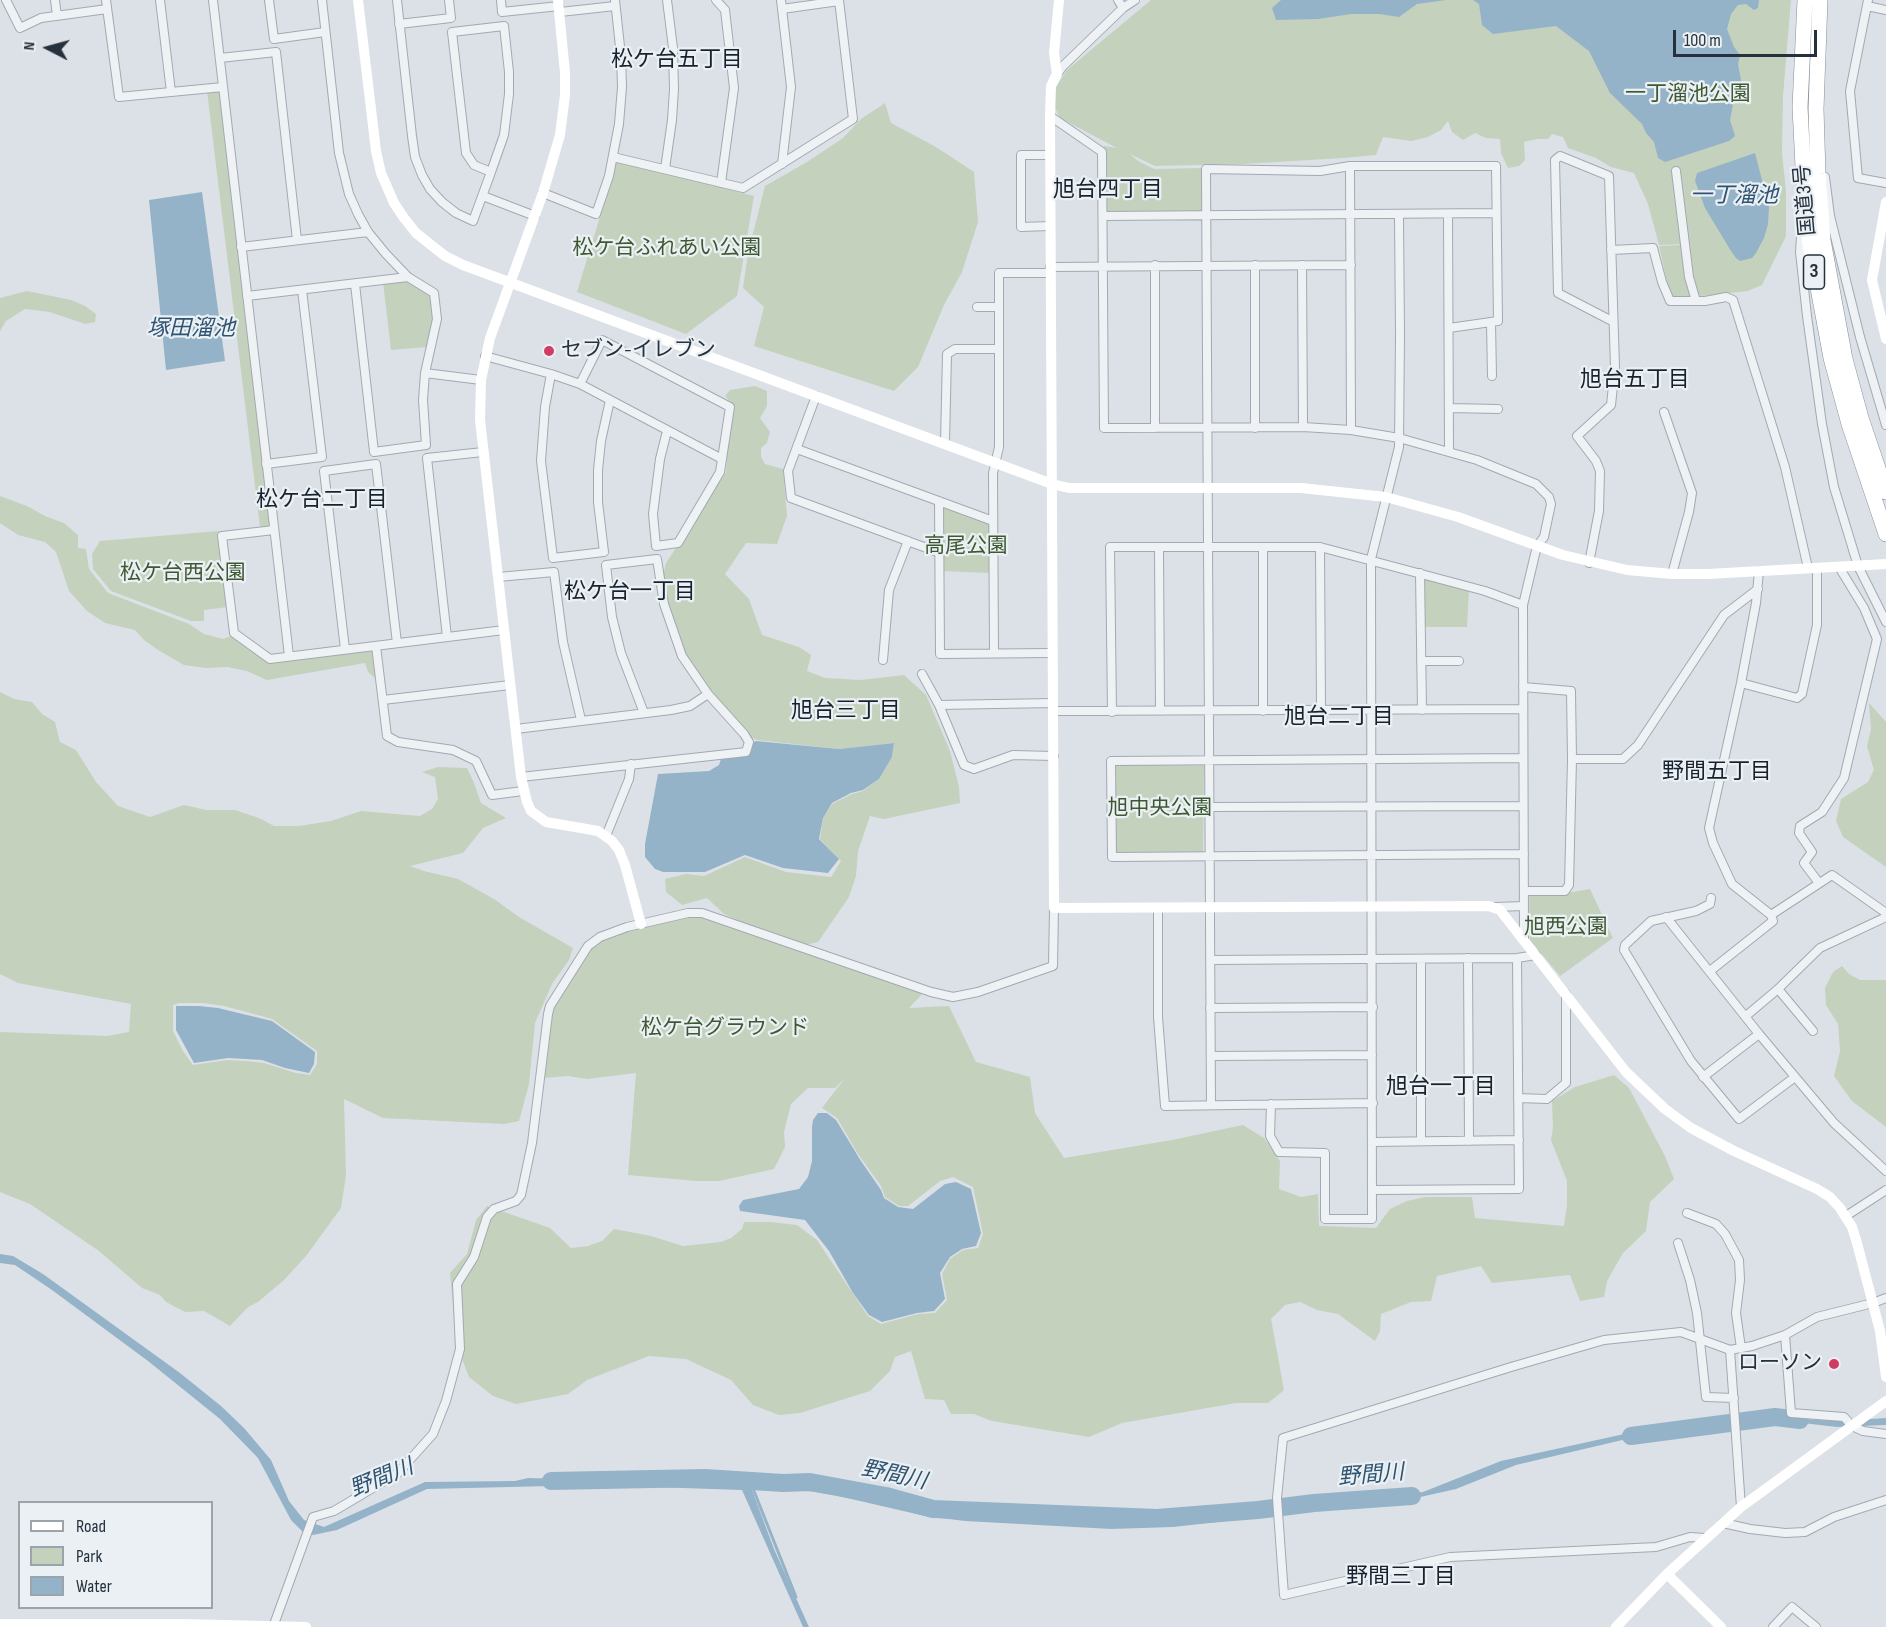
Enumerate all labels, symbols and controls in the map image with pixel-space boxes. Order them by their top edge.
north arrow [18,18,78,78]
scale bar [1676,18,1820,56]
text: 100 m [1684,30,1721,51]
text: N [20,41,39,51]
district label: 松ケ台五丁目 [611,47,743,73]
park label: 一丁溜池公園 [1625,82,1751,108]
street label: 国道3号 [1790,163,1822,237]
district label: 旭台四丁目 [1053,177,1163,203]
water label: 一丁溜池 [1690,183,1778,209]
park label: 松ケ台ふれあい公園 [573,236,761,262]
road number: 3 [1804,255,1824,289]
water label: 塚田溜池 [147,316,235,342]
place label: セブン-イレブン [561,338,716,364]
marker: セブン-イレブン [542,344,556,358]
district label: 旭台五丁目 [1580,367,1690,393]
district label: 松ケ台二丁目 [256,487,388,513]
park label: 高尾公園 [924,534,1008,560]
park label: 松ケ台西公園 [120,561,246,587]
district label: 松ケ台一丁目 [564,579,696,605]
district label: 旭台三丁目 [791,698,901,724]
district label: 旭台二丁目 [1284,704,1394,730]
district label: 野間五丁目 [1662,759,1772,785]
park label: 旭中央公園 [1108,796,1212,822]
park label: 旭西公園 [1524,915,1608,941]
park label: 松ケ台グラウンド [641,1016,809,1042]
district label: 旭台一丁目 [1386,1074,1496,1100]
place label: ローソン [1738,1351,1822,1377]
marker: ローソン [1827,1357,1841,1371]
water label: 野間川 [346,1454,418,1504]
water label: 野間川 [859,1456,929,1496]
water label: 野間川 [1337,1460,1405,1492]
legend [18,1501,213,1609]
text: Road [76,1516,106,1537]
text: Park [76,1546,102,1567]
district label: 野間三丁目 [1346,1564,1456,1590]
text: Water [76,1576,112,1597]

